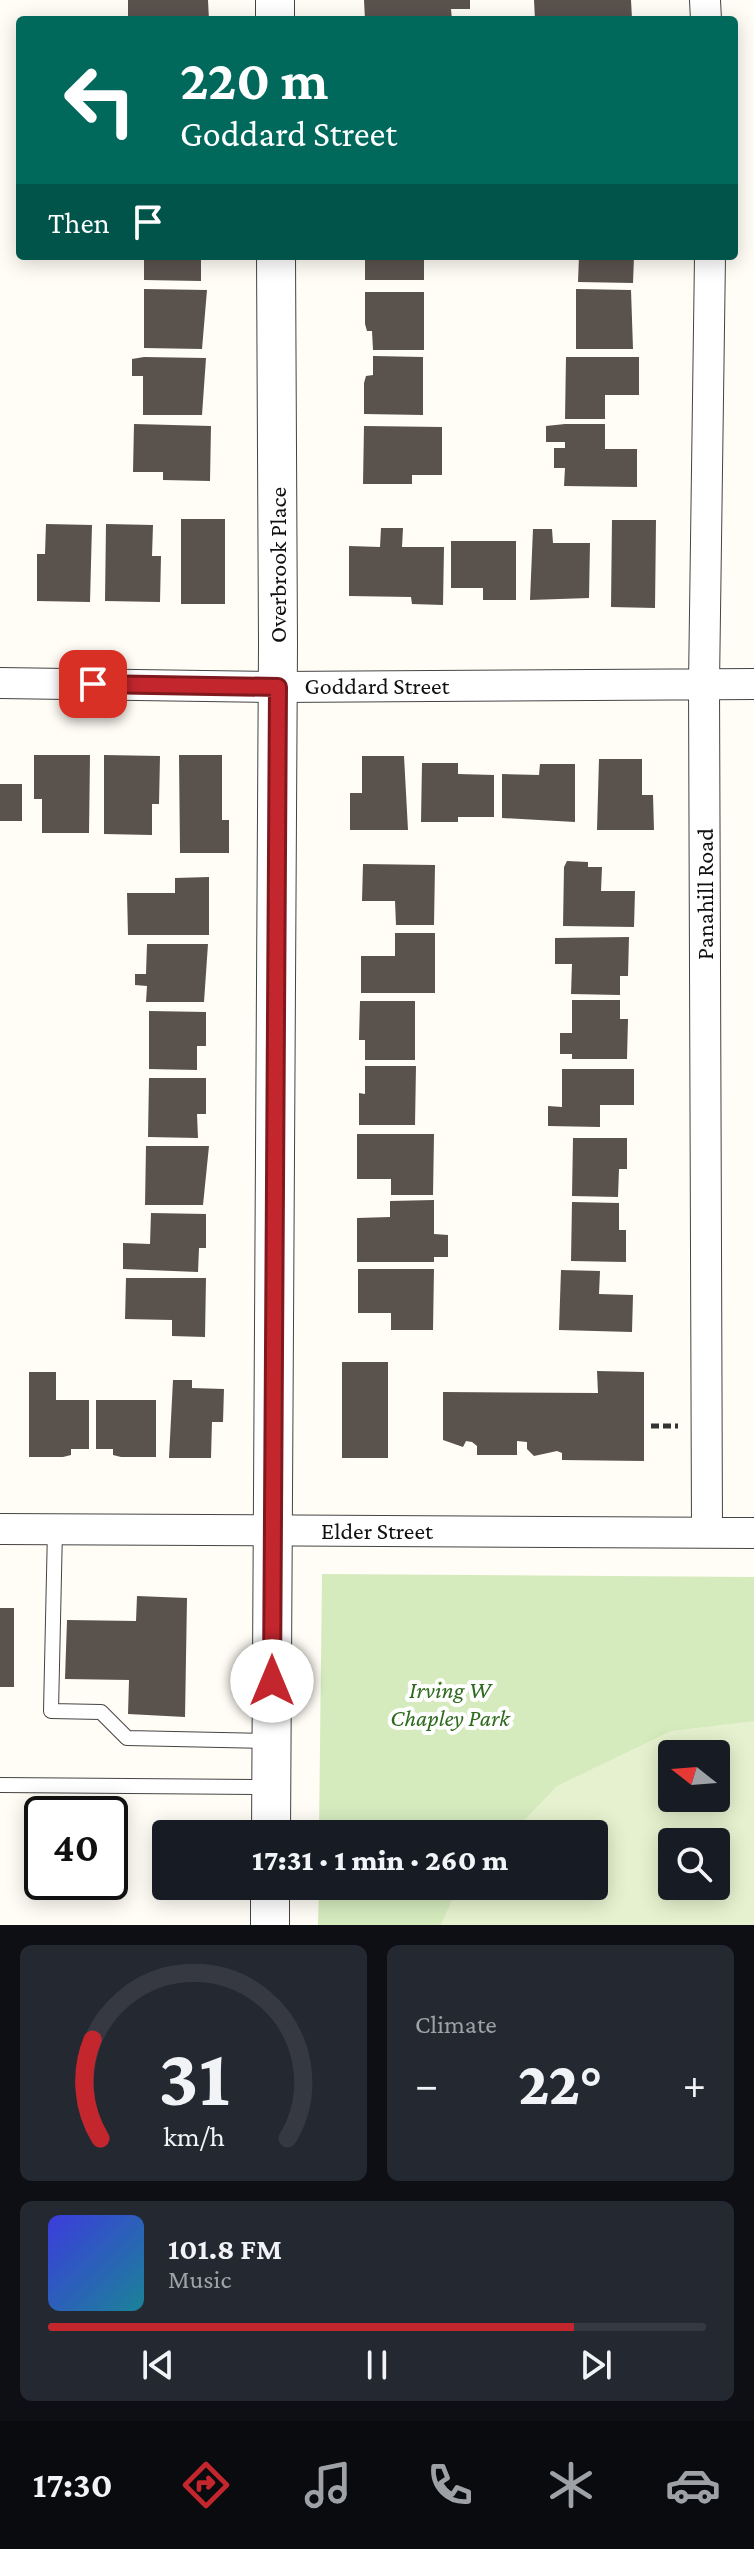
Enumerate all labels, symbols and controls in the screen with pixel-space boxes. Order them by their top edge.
icon: left [48,48,152,152]
text: 220 m [180,49,329,111]
text: Goddard Street [180,114,397,154]
icon: arrive [126,200,170,244]
text: Then [48,206,110,239]
street label: Overbrook Place [264,487,291,643]
pin [59,650,127,718]
icon: arrive [71,662,115,706]
street label: Goddard Street [305,672,450,699]
street label: Panahill Road [691,828,718,960]
street label: Elder Street [321,1517,434,1544]
position arrow [230,1639,314,1723]
park label: Irving W Chapley Park [390,1676,511,1731]
north arrow [658,1740,730,1812]
map controls [658,1740,730,1900]
speed limit sign: 40 [24,1796,128,1900]
button: search [658,1828,730,1900]
text: 17:31 · 1 min · 260 m [252,1843,508,1876]
text: Climate [415,2010,497,2039]
text: 31 [158,2030,229,2123]
text: 22° [518,2050,603,2117]
text: − [415,2060,438,2108]
text: + [683,2060,706,2108]
text: km/h [163,2120,224,2152]
text: 101.8 FM [168,2232,282,2265]
text: Music [168,2265,231,2294]
icon: previous [136,2343,180,2387]
icon: pause [355,2343,399,2387]
icon: next [574,2343,618,2387]
icon: directions [178,2457,234,2513]
icon: music [300,2457,356,2513]
icon: phone [422,2457,478,2513]
icon: climate [543,2457,599,2513]
icon: car [665,2457,721,2513]
text: 17:30 [33,2465,113,2505]

